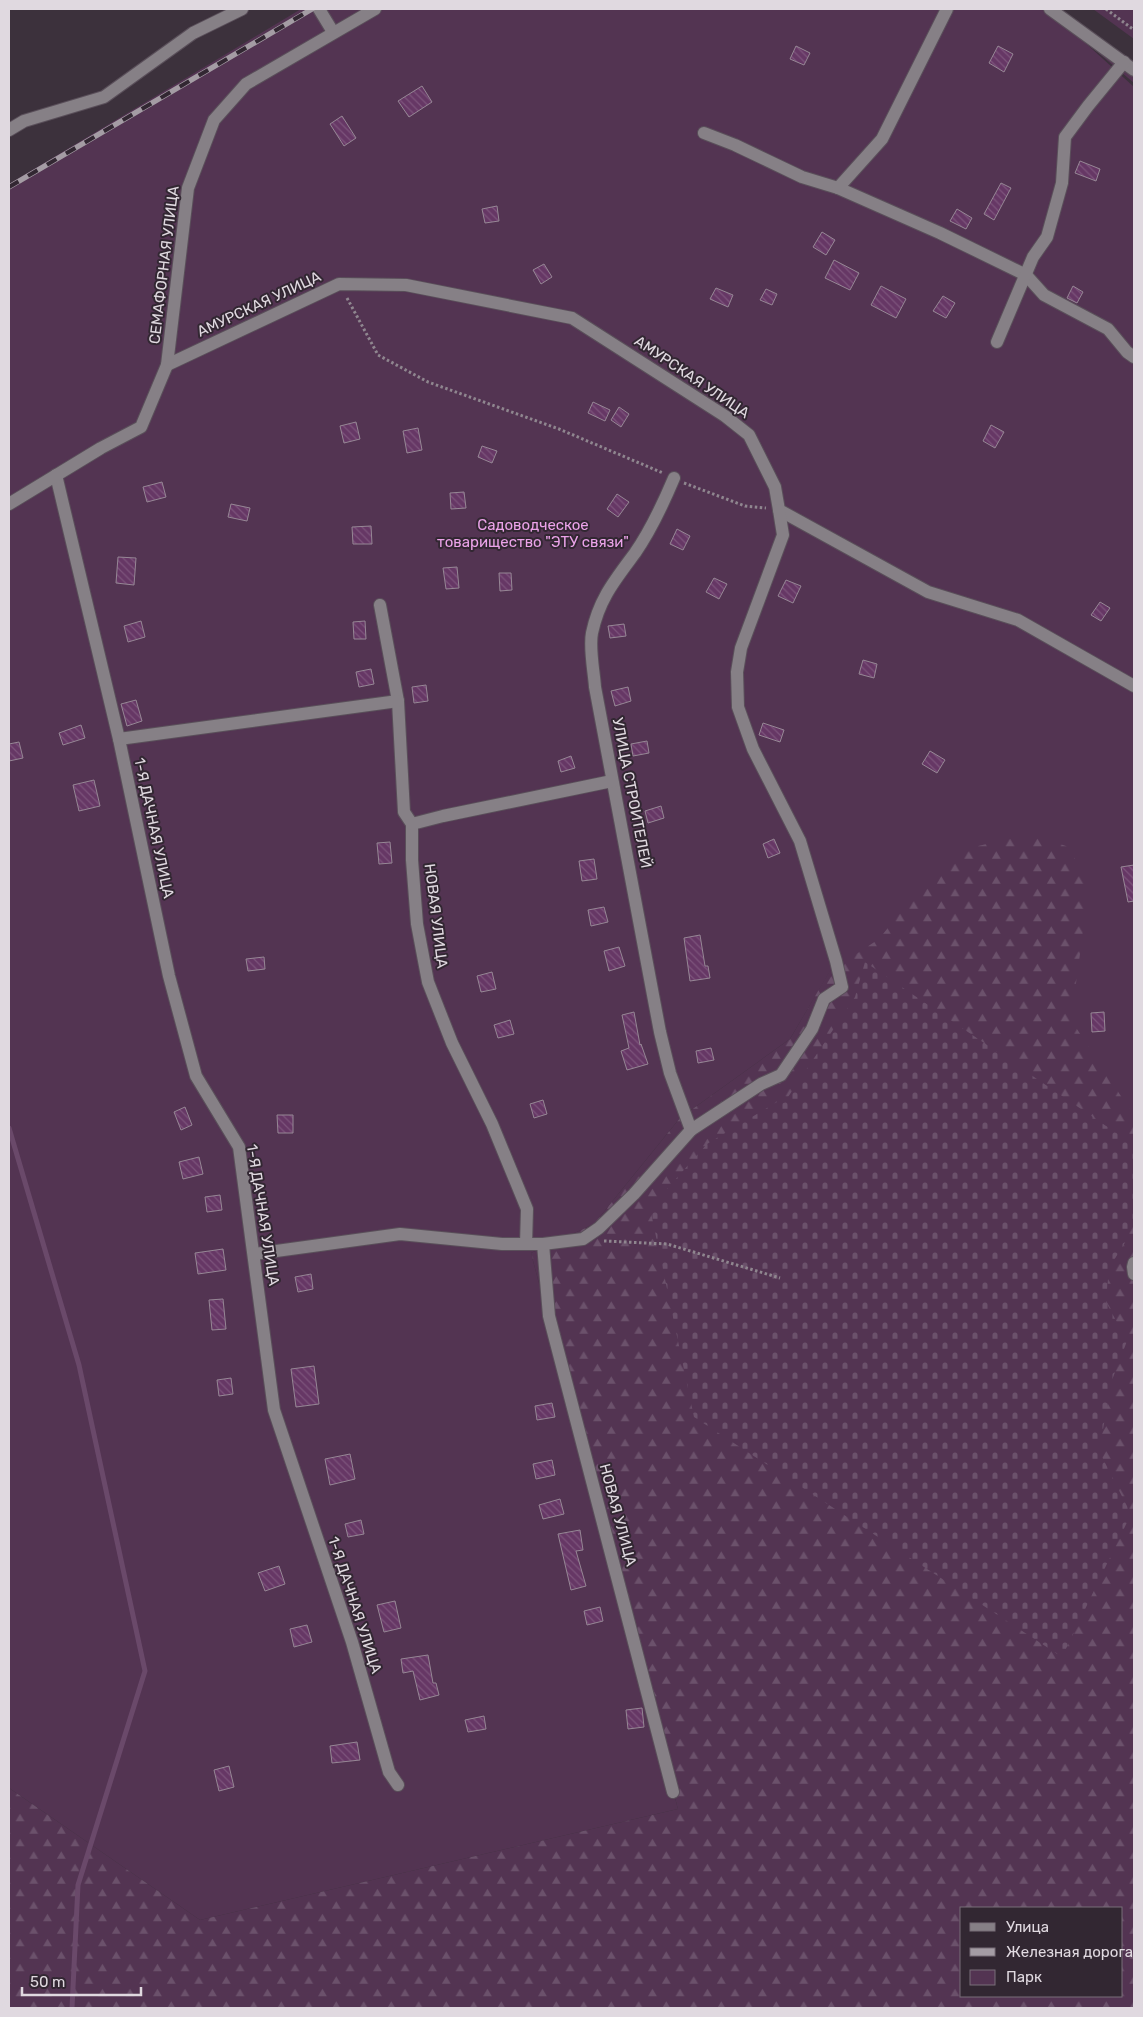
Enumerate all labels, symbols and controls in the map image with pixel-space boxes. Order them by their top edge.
street label: СЕМАФОРНАЯ УЛИЦА [145,185,183,345]
street label: АМУРСКАЯ УЛИЦА [194,267,324,341]
street label: АМУРСКАЯ УЛИЦА [631,332,753,422]
park label: Садоводческое товарищество "ЭТУ связи" [437,516,629,551]
street label: УЛИЦА СТРОИТЕЛЕЙ [609,716,655,870]
street label: 1-Я ДАЧНАЯ УЛИЦА [130,756,178,900]
street label: НОВАЯ УЛИЦА [421,862,451,970]
street label: 1-Я ДАЧНАЯ УЛИЦА [243,1143,283,1287]
street label: НОВАЯ УЛИЦА [596,1462,640,1568]
street label: 1-Я ДАЧНАЯ УЛИЦА [324,1534,386,1676]
legend [960,1907,1123,1997]
text: Улица [1006,1918,1049,1936]
text: Железная дорога [1006,1943,1133,1961]
scale bar [22,1964,141,1996]
text: Парк [1006,1968,1042,1986]
text: 50 m [30,1973,65,1991]

